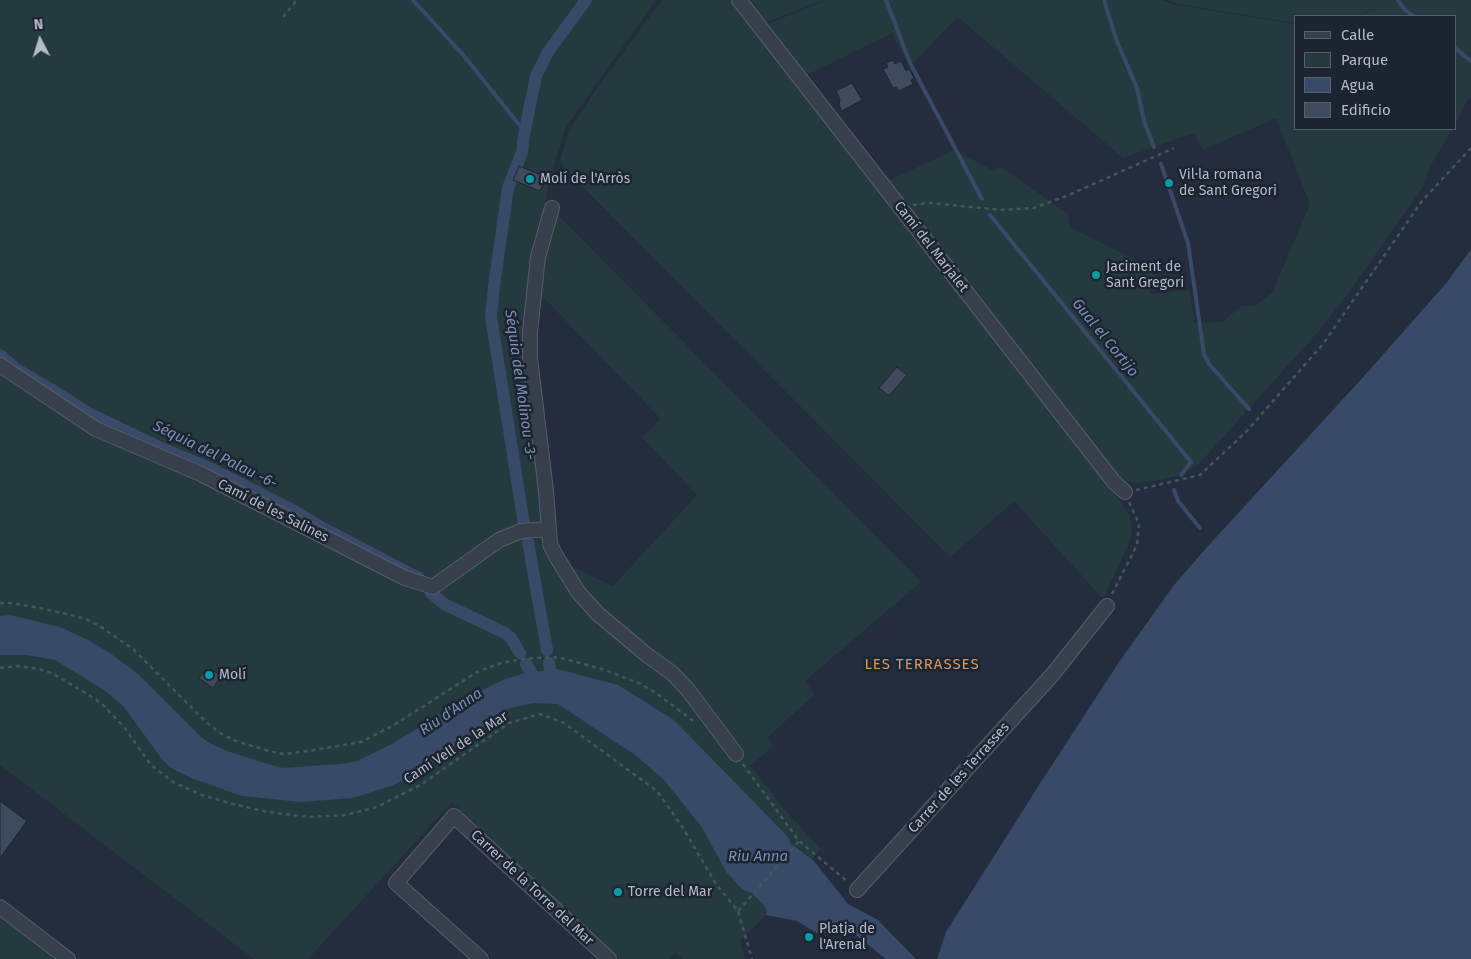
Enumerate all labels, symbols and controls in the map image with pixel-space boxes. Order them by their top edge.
north arrow [15,15,65,65]
legend [1294,15,1456,130]
text: N [33,16,44,33]
text: Calle [1341,26,1374,44]
text: Parque [1341,51,1388,69]
text: Agua [1341,76,1374,94]
text: Edificio [1341,101,1391,119]
place label: Vil·la romana de Sant Gregori [1179,167,1277,200]
place label: Molí de l'Arròs [540,171,630,187]
marker: Molí de l'Arròs [524,173,536,185]
marker: Vil·la romana de Sant Gregori [1163,177,1175,189]
street label: Camí del Marjalet [890,198,972,296]
place label: Jaciment de Sant Gregori [1106,259,1184,292]
marker: Jaciment de Sant Gregori [1090,269,1102,281]
water label: Gual el Cortijo [1068,295,1142,381]
water label: Séquia del Molinou -3- [501,309,539,461]
water label: Séquia del Palau -6- [150,417,280,493]
street label: Camí de les Salines [215,476,331,546]
district label: LES TERRASSES [863,656,981,674]
place label: Molí [219,667,246,683]
marker: Molí [203,669,215,681]
water label: Riu d'Anna [416,684,486,740]
street label: Camí Vell de la Mar [401,708,511,788]
street label: Carrer de les Terrasses [905,719,1013,837]
street label: Carrer de la Torre del Mar [467,827,597,949]
water label: Riu Anna [728,848,788,866]
place label: Torre del Mar [628,884,712,900]
marker: Torre del Mar [612,886,624,898]
place label: Platja de l'Arenal [819,921,875,954]
marker: Platja de l'Arenal [803,931,815,943]

